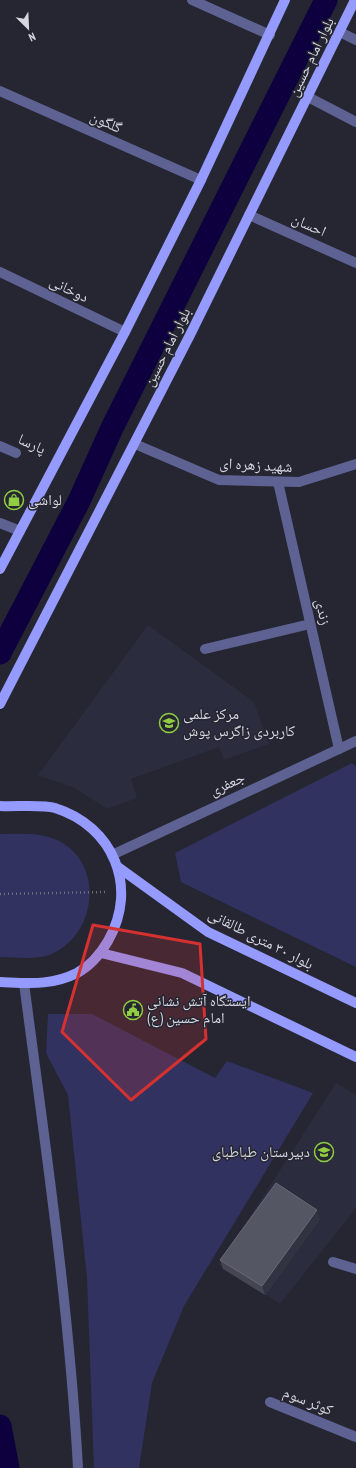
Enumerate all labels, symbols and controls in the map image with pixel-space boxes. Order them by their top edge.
north arrow [8,8,48,48]
street label: بلوار امام حسین [283,14,339,100]
text: N [26,30,38,45]
street label: گلگون [87,106,125,138]
street label: احسان [289,209,329,241]
street label: دوخانی [46,271,92,307]
street label: بلوار امام حسین [139,304,195,390]
street label: پارسا [15,429,49,458]
street label: شهید زهره ای [219,453,293,477]
shop icon: لواشی [3,489,25,511]
place label: لواشی [28,490,62,510]
street label: زندی [310,597,336,627]
place label: مرکز علمی کاربردی زاگرس پوش [183,704,295,741]
school or university icon: مرکز علمی کاربردی زاگرس پوش [158,712,180,734]
street label: جعفری [206,767,248,801]
street label: بلوار ۳۰ متری طالقانی [205,904,317,974]
place label: ایستگاه آتش نشانی امام حسین (ع) [147,991,251,1028]
public building icon: ایستگاه آتش نشانی امام حسین (ع) [122,999,144,1021]
school or university icon: دبیرستان طباطبای [313,1141,335,1163]
place label: دبیرستان طباطبای [212,1142,310,1162]
street label: کوثر سوم [280,1382,336,1420]

